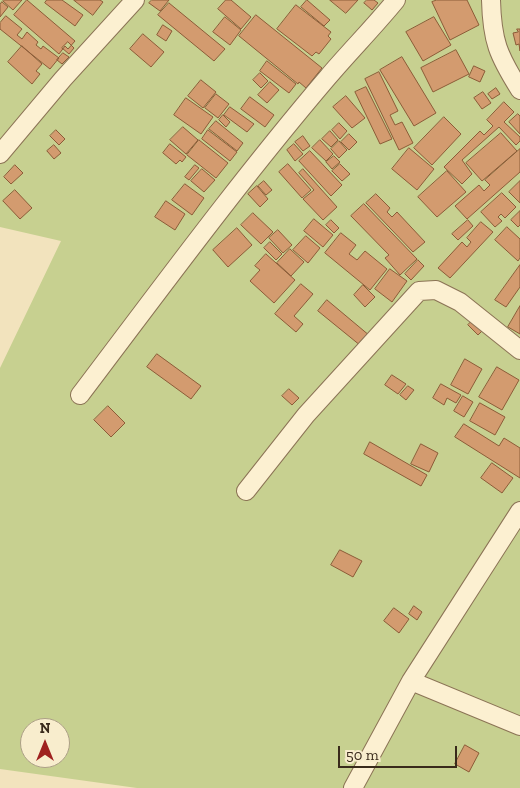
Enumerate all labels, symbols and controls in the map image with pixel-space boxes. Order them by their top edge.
north arrow [20,718,70,768]
text: N [40,720,50,737]
scale bar [340,736,459,768]
text: 50 m [346,746,379,764]

